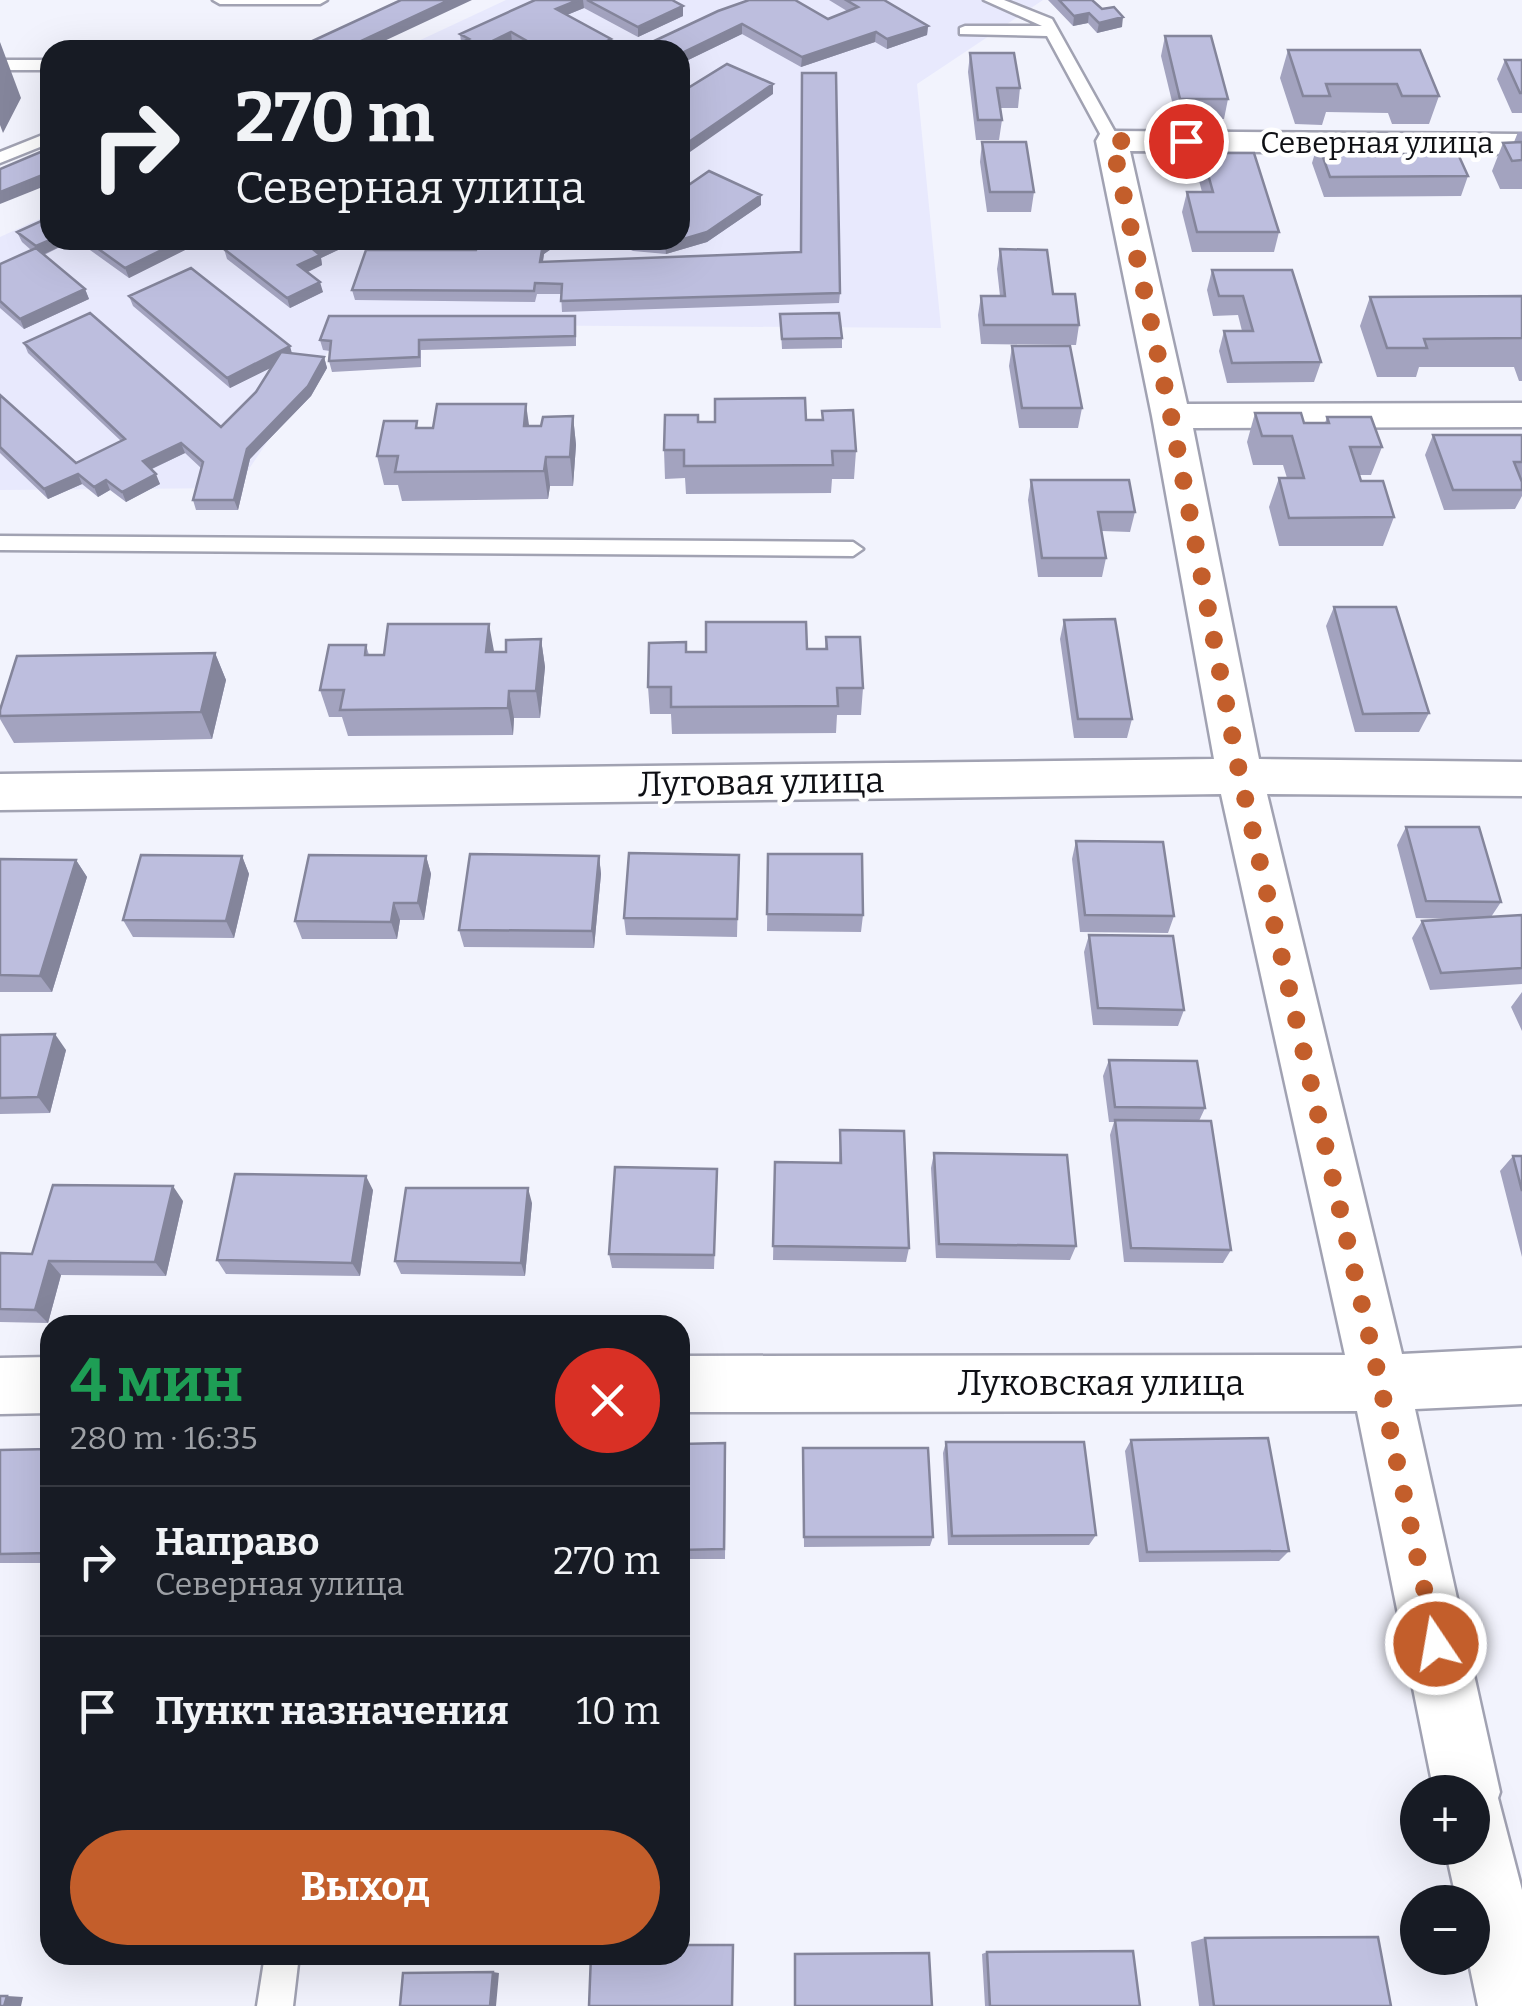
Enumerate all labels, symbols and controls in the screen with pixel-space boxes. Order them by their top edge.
text: 270 m [235,76,434,160]
icon: right [70,80,200,210]
pin [1144,99,1229,184]
icon: arrive [1159,114,1214,169]
street label: Северная улица [1260,125,1494,161]
text: Северная улица [235,161,585,215]
street label: Луговая улица [637,759,885,805]
text: 4 мин [70,1345,243,1417]
button: close [555,1348,660,1453]
street label: Луковская улица [958,1362,1244,1404]
text: 280 m · 16:35 [70,1419,258,1457]
text: Направо [155,1519,319,1565]
icon: right [70,1534,125,1589]
text: 270 m [553,1538,660,1584]
text: Северная улица [155,1565,404,1603]
position arrow [1384,1592,1488,1696]
icon: arrive [70,1684,125,1739]
text: Пункт назначения [155,1688,509,1734]
text: 10 m [576,1688,660,1734]
map controls [1400,1775,1490,1975]
button: + [1400,1775,1490,1865]
button: Выход [70,1830,660,1945]
button: − [1400,1885,1490,1975]

